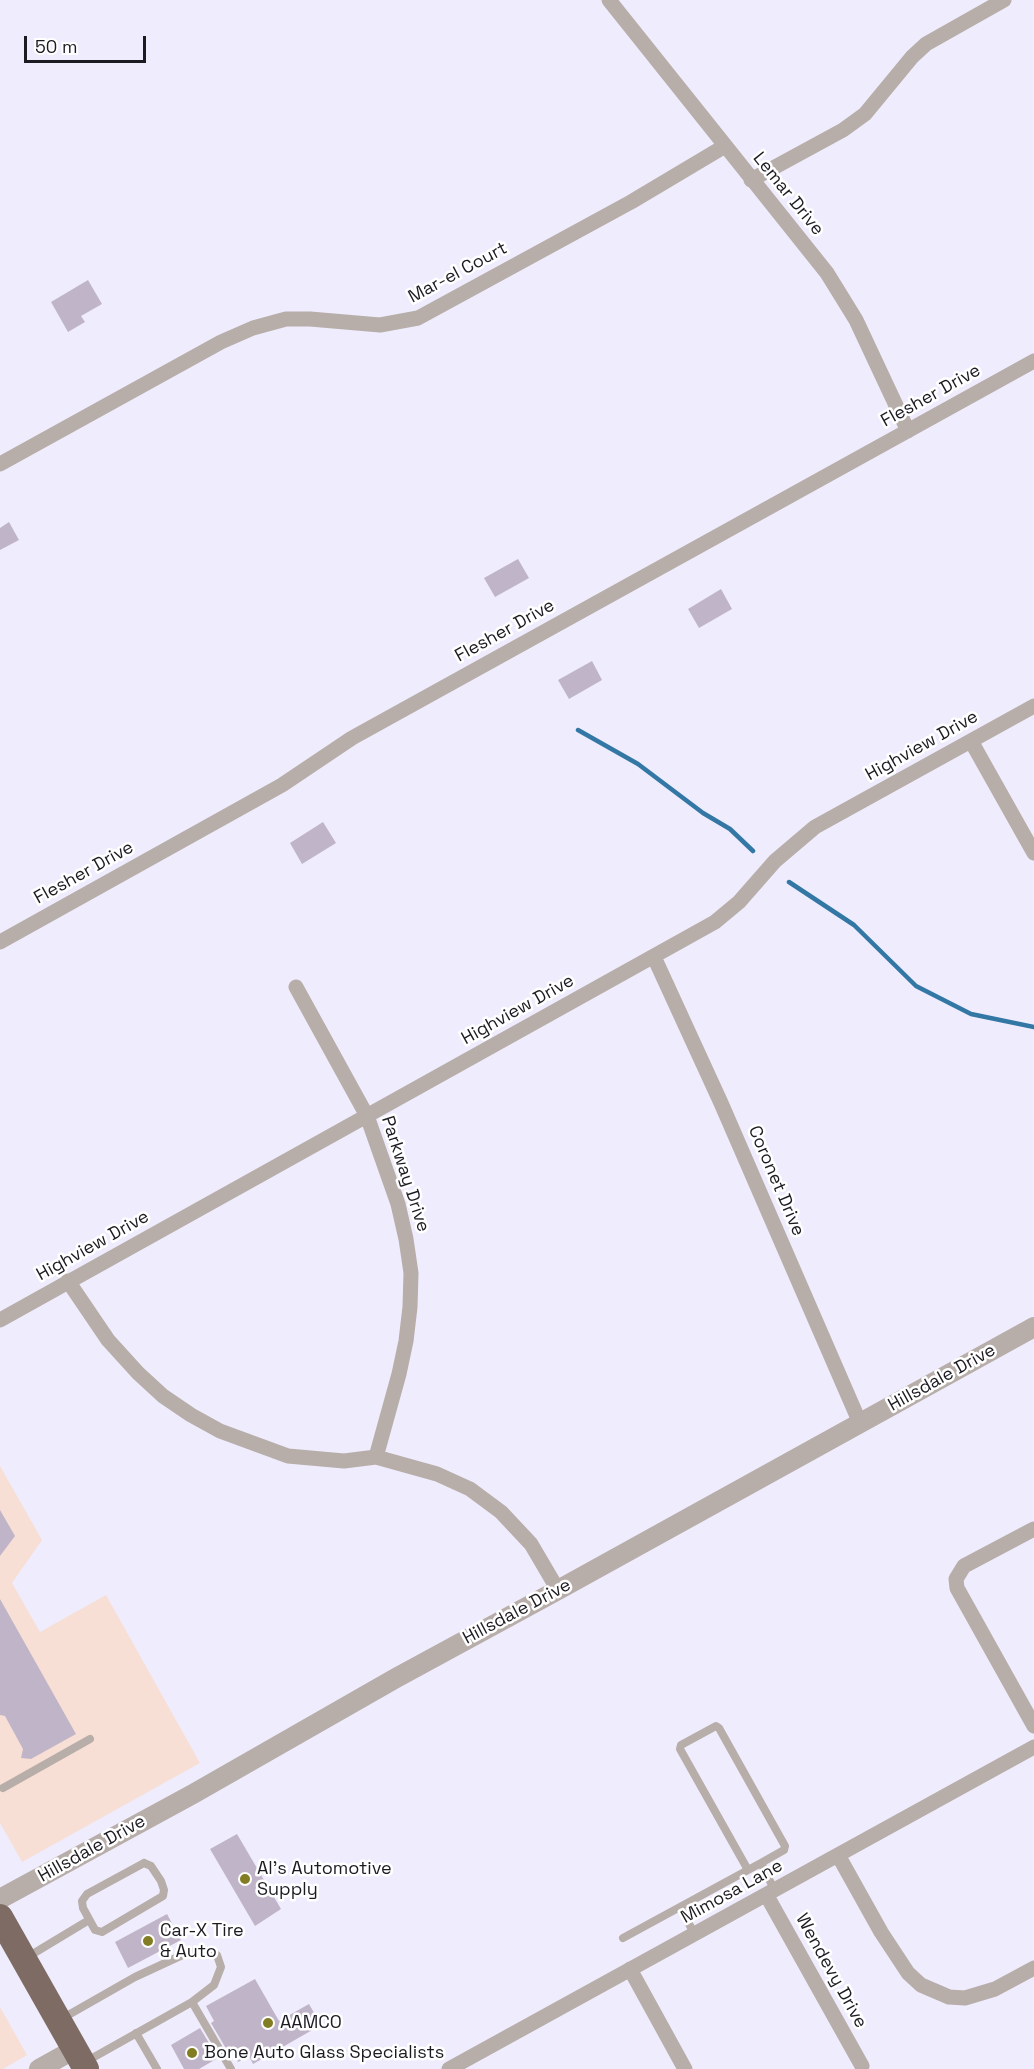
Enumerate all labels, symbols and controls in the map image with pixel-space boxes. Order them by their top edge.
scale bar [27,24,148,62]
text: 50 m [35,35,77,58]
street label: Lemar Drive [748,148,828,240]
street label: Mar-el Court [405,238,511,308]
street label: Flesher Drive [877,360,985,432]
street label: Flesher Drive [451,595,559,667]
street label: Highview Drive [862,706,982,786]
street label: Flesher Drive [30,837,138,909]
street label: Highview Drive [458,970,578,1050]
street label: Parkway Drive [376,1113,434,1235]
street label: Coronet Drive [743,1123,809,1239]
street label: Highview Drive [33,1206,153,1286]
street label: Hillsdale Drive [885,1340,999,1416]
street label: Hillsdale Drive [459,1574,575,1650]
street label: Hillsdale Drive [35,1811,149,1887]
street label: Mimosa Lane [677,1855,787,1929]
place label: Al's Automotive Supply [257,1858,392,1900]
marker: Al's Automotive Supply [238,1872,252,1886]
street label: Wendevy Drive [791,1910,871,2032]
place label: Car-X Tire & Auto [160,1920,244,1962]
marker: Car-X Tire & Auto [141,1934,155,1948]
place label: AAMCO [280,2012,342,2034]
marker: AAMCO [261,2016,275,2030]
place label: Bone Auto Glass Specialists [204,2042,444,2064]
marker: Bone Auto Glass Specialists [185,2046,199,2060]

